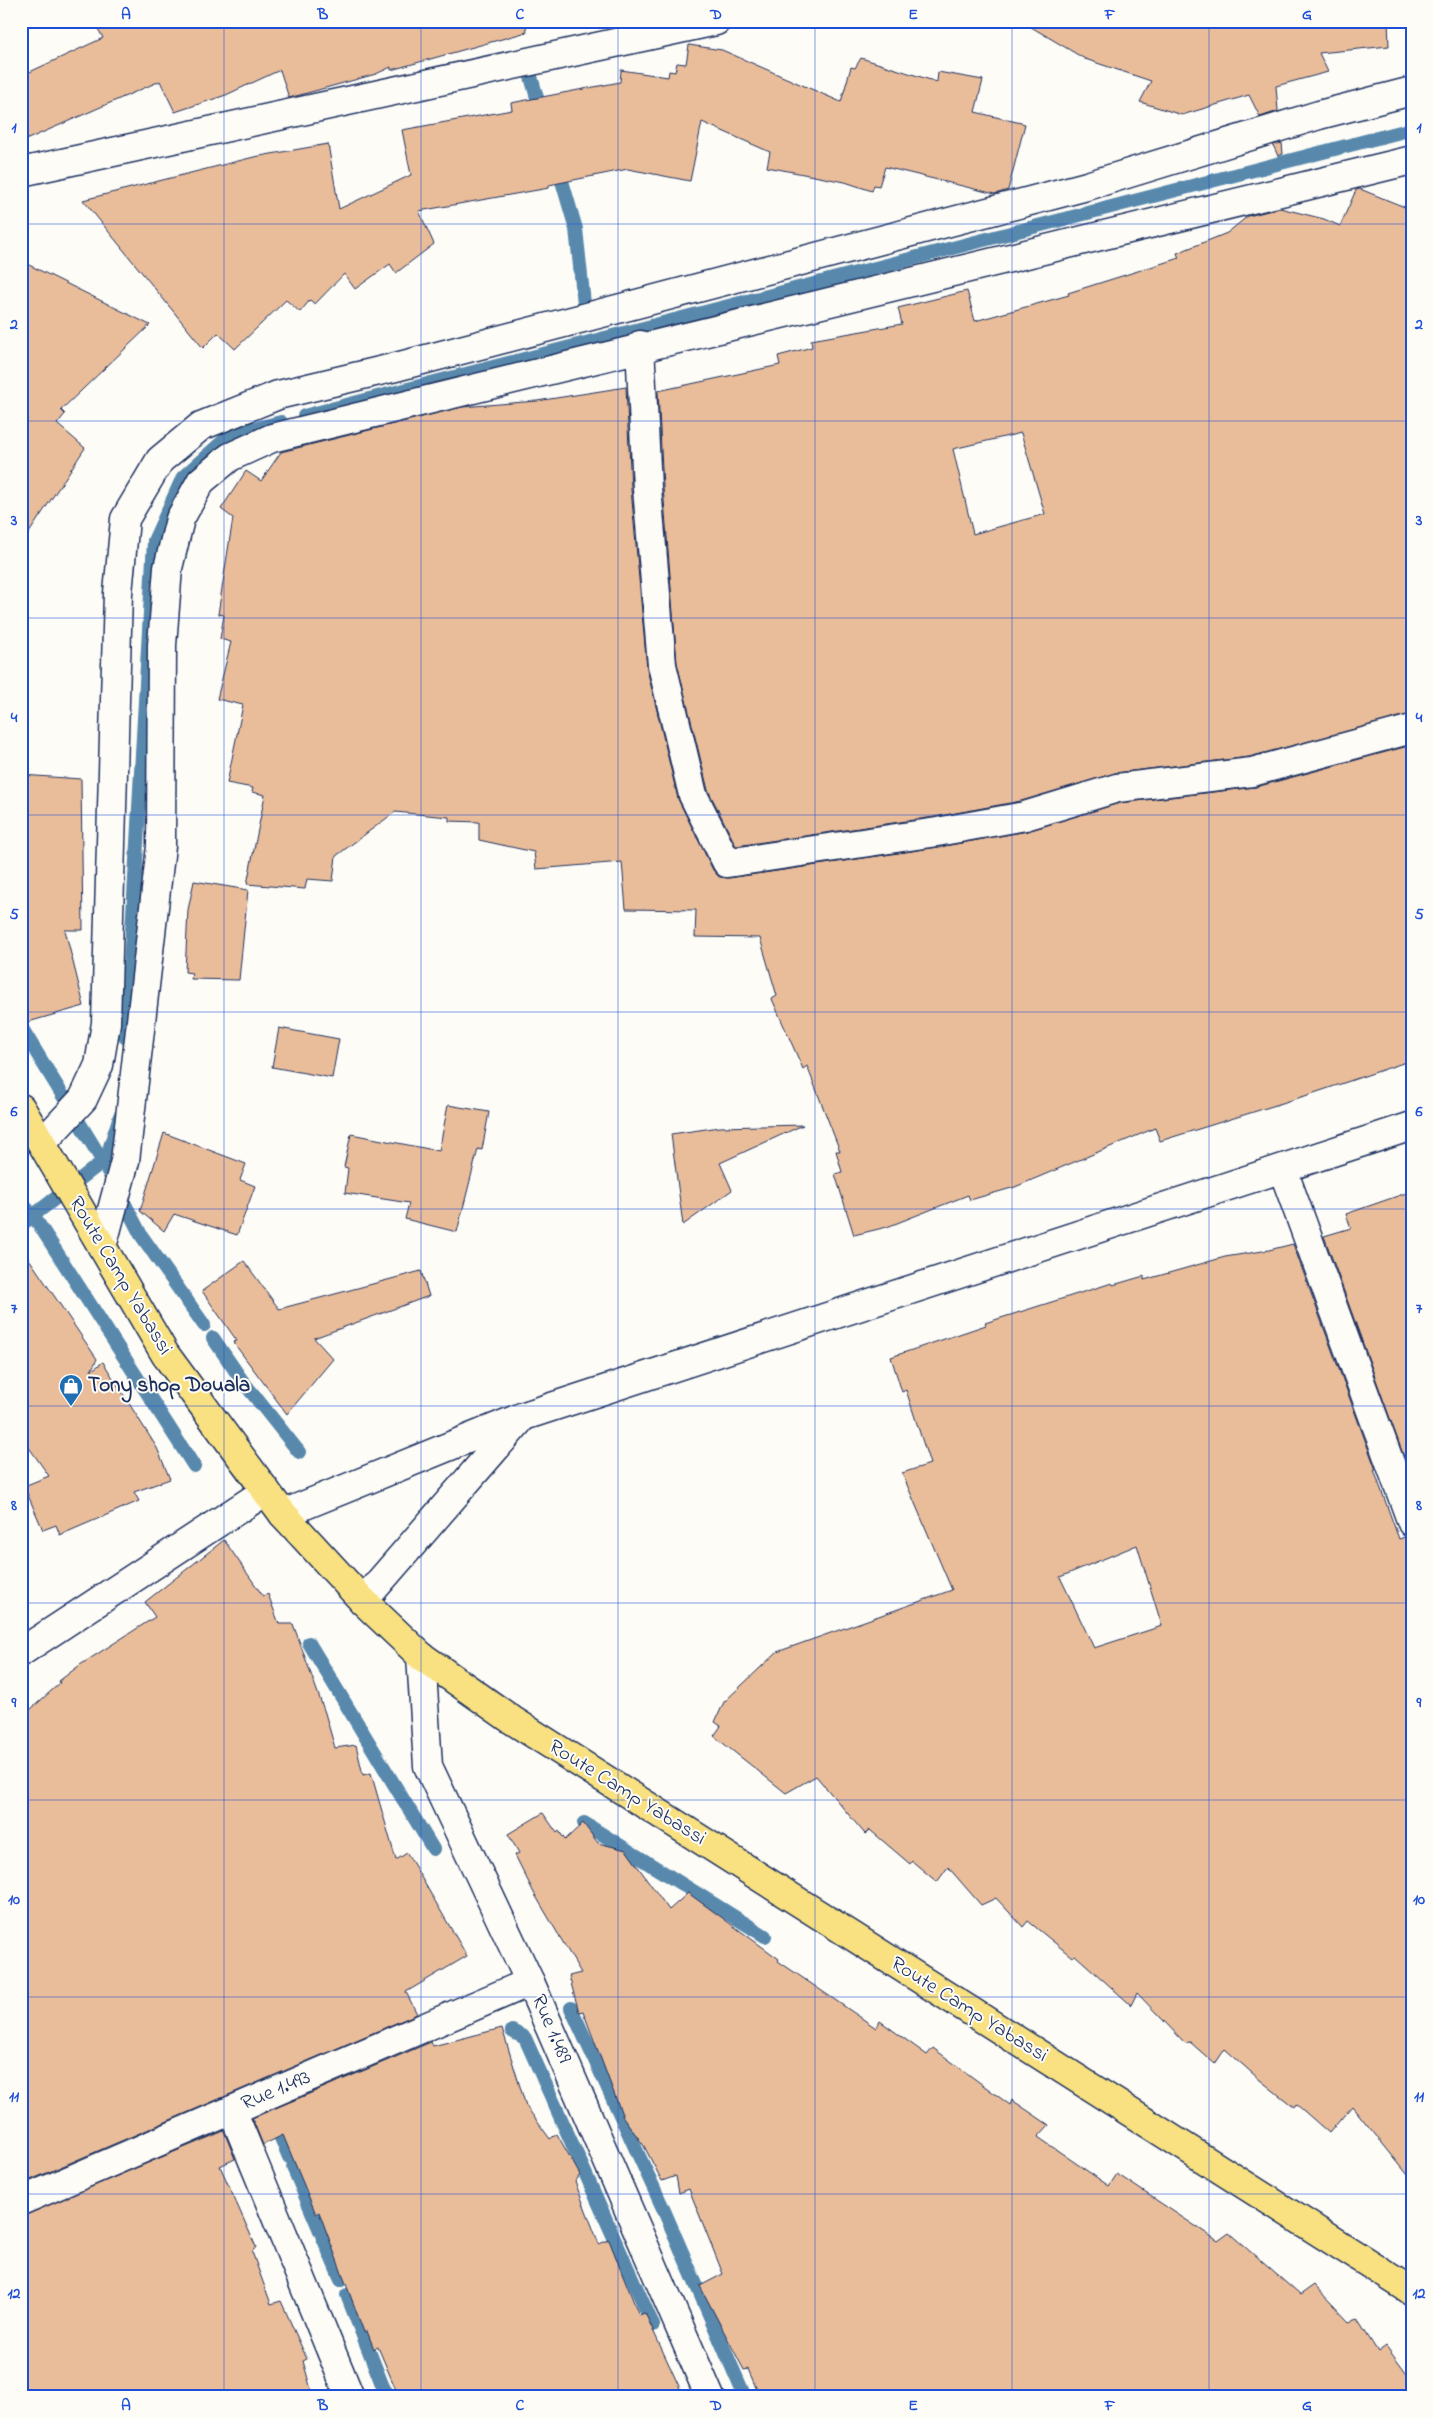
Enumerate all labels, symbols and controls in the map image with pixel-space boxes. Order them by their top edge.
text: A [121,3,131,27]
text: B [317,3,329,27]
text: C [516,3,525,27]
text: D [709,3,722,27]
text: E [908,3,918,27]
text: F [1104,3,1116,27]
text: G [1302,3,1312,27]
text: 1 [11,116,17,140]
text: 1 [1416,116,1422,140]
text: 2 [9,313,18,337]
text: 2 [1414,313,1423,337]
text: 3 [10,509,18,533]
text: 3 [1415,509,1423,533]
text: 4 [10,706,18,730]
text: 4 [1415,706,1423,730]
text: 5 [9,903,19,927]
text: 5 [1414,903,1424,927]
text: 6 [9,1100,18,1124]
text: 6 [1414,1100,1423,1124]
street label: Route Camp Yabassi [61,1191,179,1361]
text: 7 [11,1297,18,1321]
text: 7 [1416,1297,1423,1321]
place label: Tony shop Douala [88,1371,250,1403]
shop icon: Tony shop Douala [58,1373,84,1407]
text: 8 [10,1494,17,1518]
text: 8 [1415,1494,1422,1518]
text: 9 [11,1691,17,1715]
text: 9 [1416,1691,1422,1715]
street label: Route Camp Yabassi [542,1732,712,1854]
text: 10 [8,1888,20,1912]
text: 10 [1413,1888,1425,1912]
street label: Route Camp Yabassi [884,1949,1054,2071]
street label: Rue 1.489 [523,1990,579,2069]
street label: Rue 1.493 [237,2063,315,2119]
text: 11 [9,2085,20,2109]
text: 11 [1414,2085,1425,2109]
text: 12 [7,2282,21,2306]
text: 12 [1412,2282,1426,2306]
text: A [121,2394,131,2418]
text: B [317,2394,329,2418]
text: C [516,2394,525,2418]
text: D [709,2394,722,2418]
text: E [908,2394,918,2418]
text: F [1104,2394,1116,2418]
text: G [1302,2394,1312,2418]

